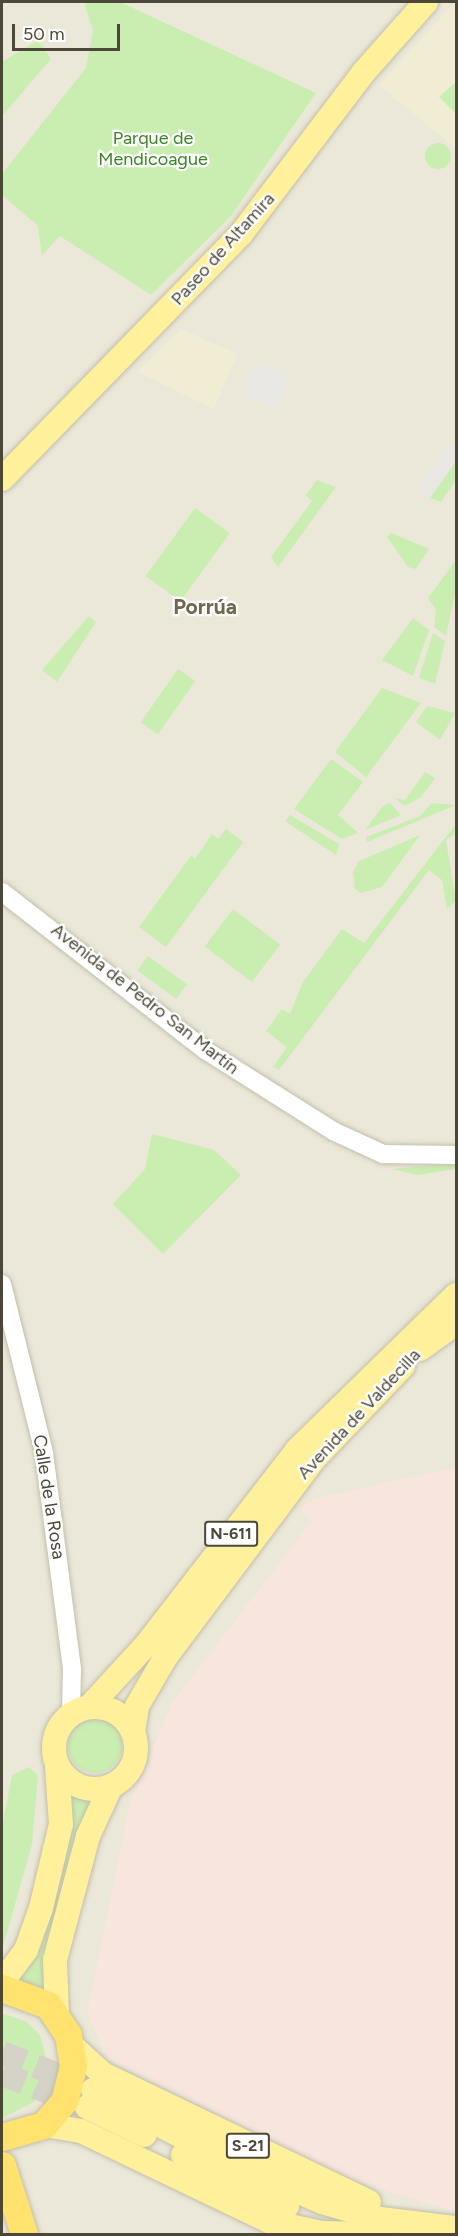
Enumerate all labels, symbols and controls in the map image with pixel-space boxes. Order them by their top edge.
scale bar [15,12,123,50]
text: 50 m [23,23,65,45]
park label: Parque de Mendicoague [98,128,208,170]
street label: Paseo de Altamira [167,188,279,310]
district label: Porrúa [173,594,237,620]
street label: Avenida de Pedro San Martín [47,919,243,1079]
street label: Avenida de Valdecilla [293,1344,425,1484]
street label: Calle de la Rosa [28,1433,70,1561]
road number: N-611 [204,1521,258,1547]
road number: S-21 [226,2133,270,2159]

